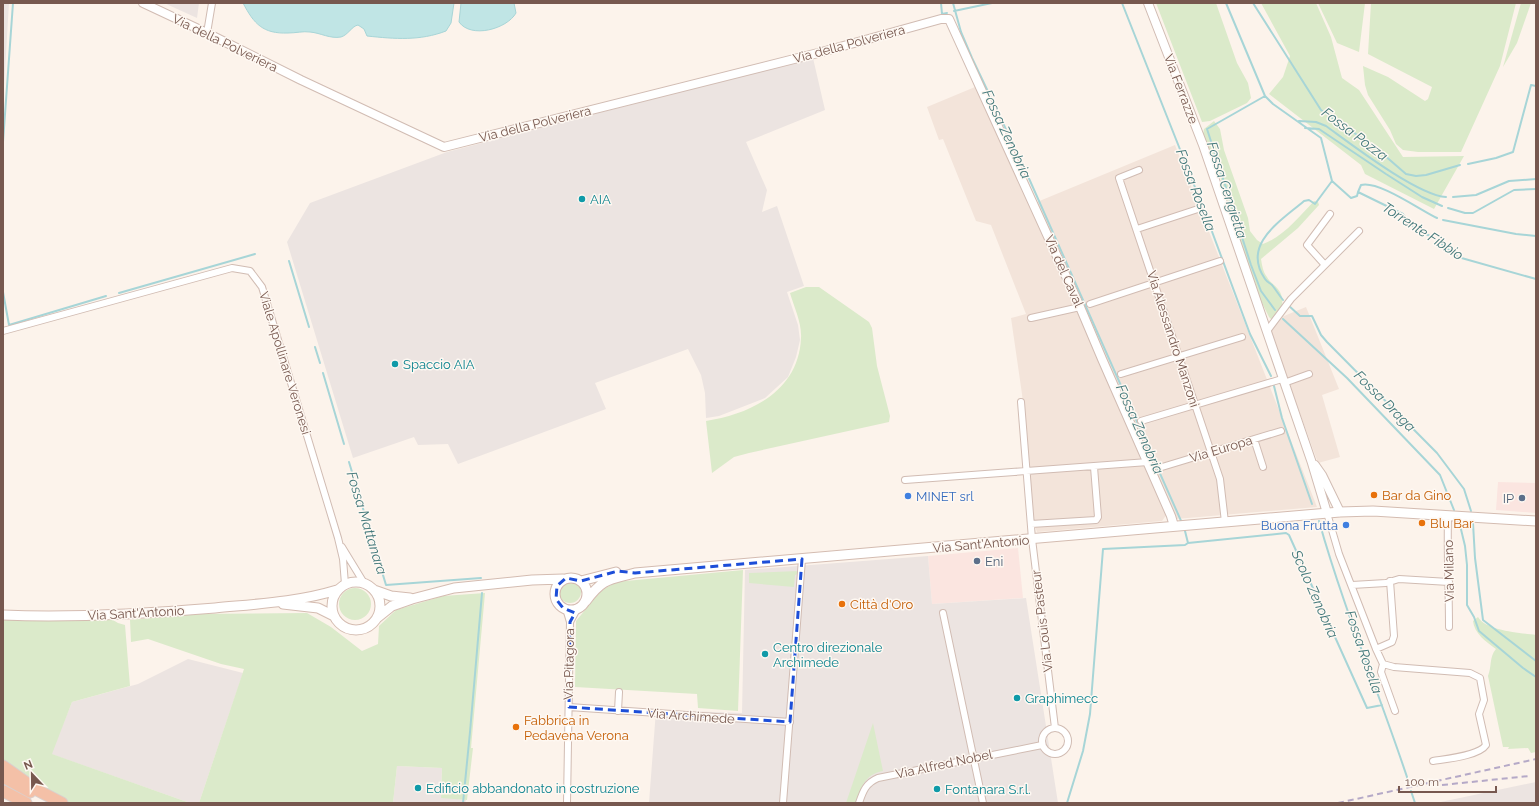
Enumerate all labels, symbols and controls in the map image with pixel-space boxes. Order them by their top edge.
street label: Via della Polveriera [170,11,280,75]
street label: Via della Polveriera [791,22,907,66]
street label: Via Ferrazze [1161,52,1201,126]
water label: Fossa Zenobria [979,87,1035,181]
street label: Via della Polveriera [477,103,593,145]
water label: Fossa Pozza [1319,104,1391,164]
water label: Fossa Cengietta [1204,140,1250,240]
water label: Fossa Rosella [1173,147,1219,233]
place label: AIA [590,192,611,207]
marker: AIA [577,194,587,204]
water label: Torrente Fibbio [1380,199,1466,263]
street label: Via del Caval [1041,233,1087,310]
street label: Via Alessandro Manzoni [1144,269,1202,409]
street label: Viale Apollinare Veronesi [256,290,314,436]
place label: Spaccio AIA [403,357,475,372]
marker: Spaccio AIA [390,359,400,369]
water label: Fossa Draga [1351,367,1419,435]
water label: Fossa Zenobria [1113,382,1167,476]
street label: Via Europa [1188,432,1254,466]
water label: Fossa Mattanara [344,470,390,576]
place label: Bar da Gino [1382,488,1452,503]
place label: MINET srl [916,489,974,504]
marker: Bar da Gino [1369,490,1379,500]
marker: MINET srl [903,491,913,501]
place label: IP [1503,491,1514,506]
marker: IP [1517,493,1527,503]
place label: Blu Bar [1430,516,1474,531]
place label: Buona Frutta [1261,518,1338,533]
marker: Blu Bar [1417,518,1427,528]
marker: Buona Frutta [1341,520,1351,530]
street label: Via Sant'Antonio [932,532,1030,556]
street label: Via Milano [1441,539,1457,602]
water label: Scolo Zenobria [1288,547,1342,640]
place label: Eni [985,554,1003,569]
marker: Eni [972,556,982,566]
street label: Via Louis Pasteur [1028,569,1056,673]
place label: Città d'Oro [850,597,914,612]
marker: Città d'Oro [837,599,847,609]
street label: Via Sant'Antonio [87,603,185,623]
water label: Fossa Rosella [1342,608,1386,696]
street label: Via Pitagora [561,628,577,700]
place label: Centro direzionale Archimede [773,640,883,670]
marker: Centro direzionale Archimede [760,649,770,659]
place label: Graphimecc [1025,691,1098,706]
marker: Graphimecc [1012,693,1022,703]
street label: Via Archimede [647,705,736,727]
place label: Fabbrica in Pedavena Verona [524,713,629,743]
marker: Fabbrica in Pedavena Verona [511,722,521,732]
street label: Via Alfred Nobel [894,746,994,782]
north arrow [12,754,52,794]
text: N [22,758,35,773]
scale bar [1399,768,1496,794]
text: 100 m [1405,775,1439,789]
place label: Edificio abbandonato in costruzione [426,781,640,796]
place label: Fontanara S.r.l. [945,782,1031,797]
marker: Edificio abbandonato in costruzione [413,783,423,793]
marker: Fontanara S.r.l. [932,784,942,794]

